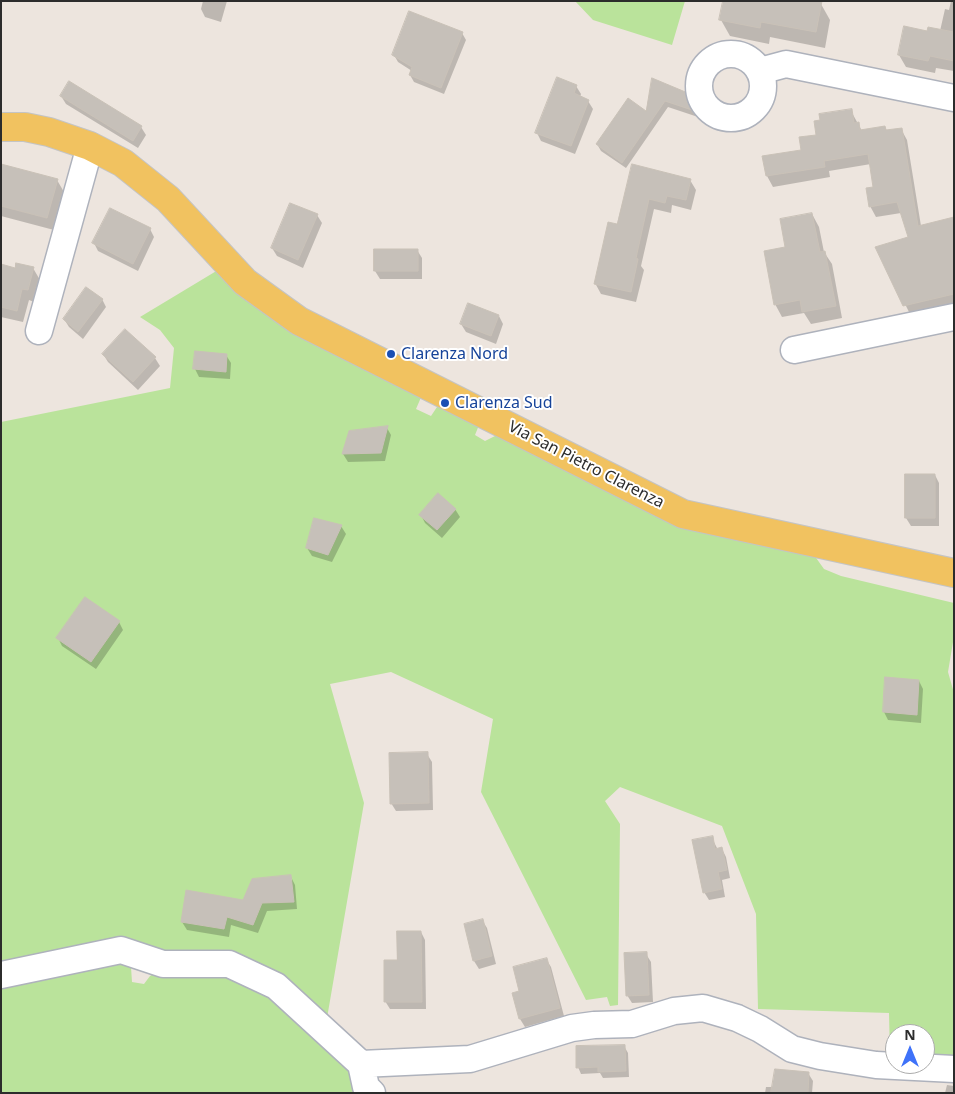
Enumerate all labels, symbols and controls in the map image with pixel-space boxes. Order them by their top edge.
place label: Clarenza Nord [401,344,508,364]
marker: Clarenza Nord [385,348,397,360]
place label: Clarenza Sud [455,393,553,413]
marker: Clarenza Sud [439,397,451,409]
street label: Via San Pietro Clarenza [505,417,667,513]
north arrow [885,1024,935,1074]
text: N [904,1025,916,1044]

